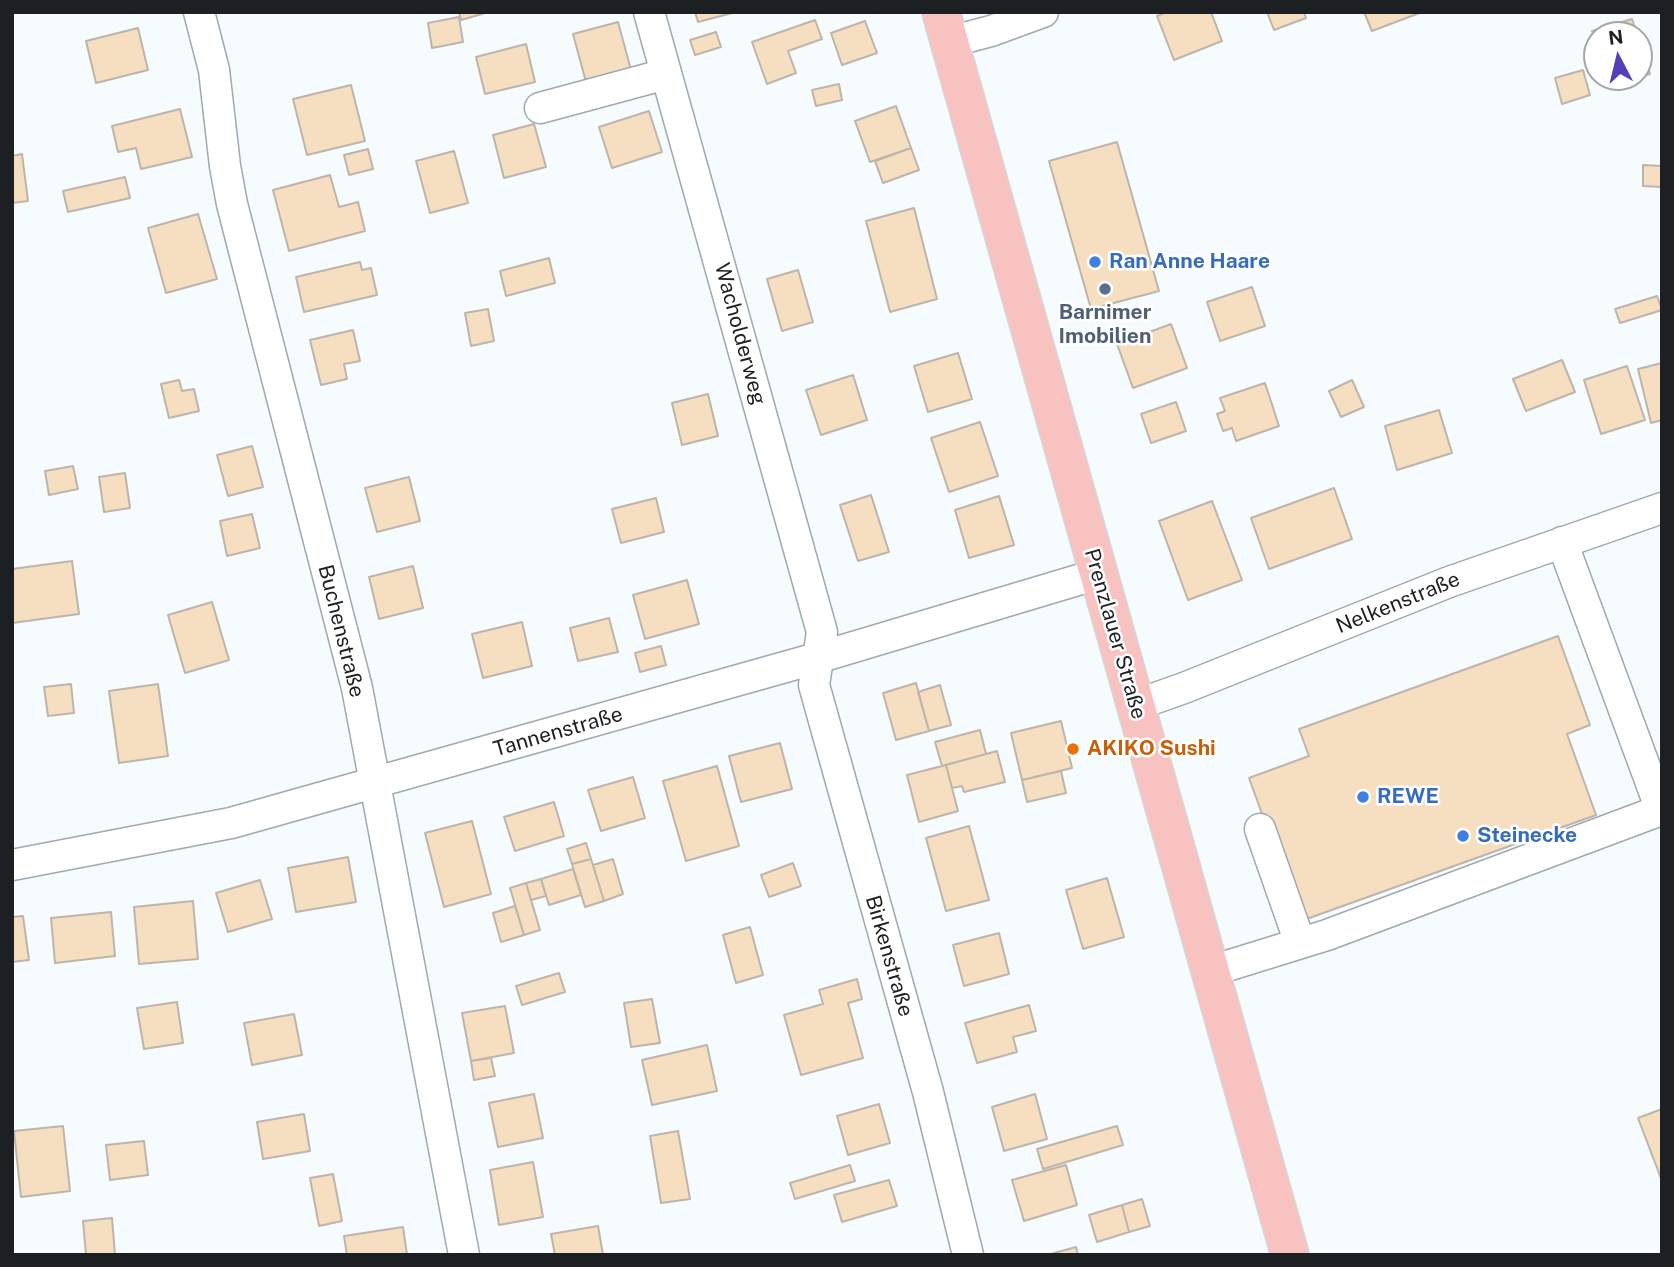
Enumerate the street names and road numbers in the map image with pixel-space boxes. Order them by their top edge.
street label: Wacholderweg [709,260,771,408]
street label: Prenzlauer Straße [1079,546,1151,722]
street label: Buchenstraße [312,562,370,700]
street label: Nelkenstraße [1332,567,1464,639]
street label: Tannenstraße [490,702,626,762]
street label: Birkenstraße [860,892,918,1020]

